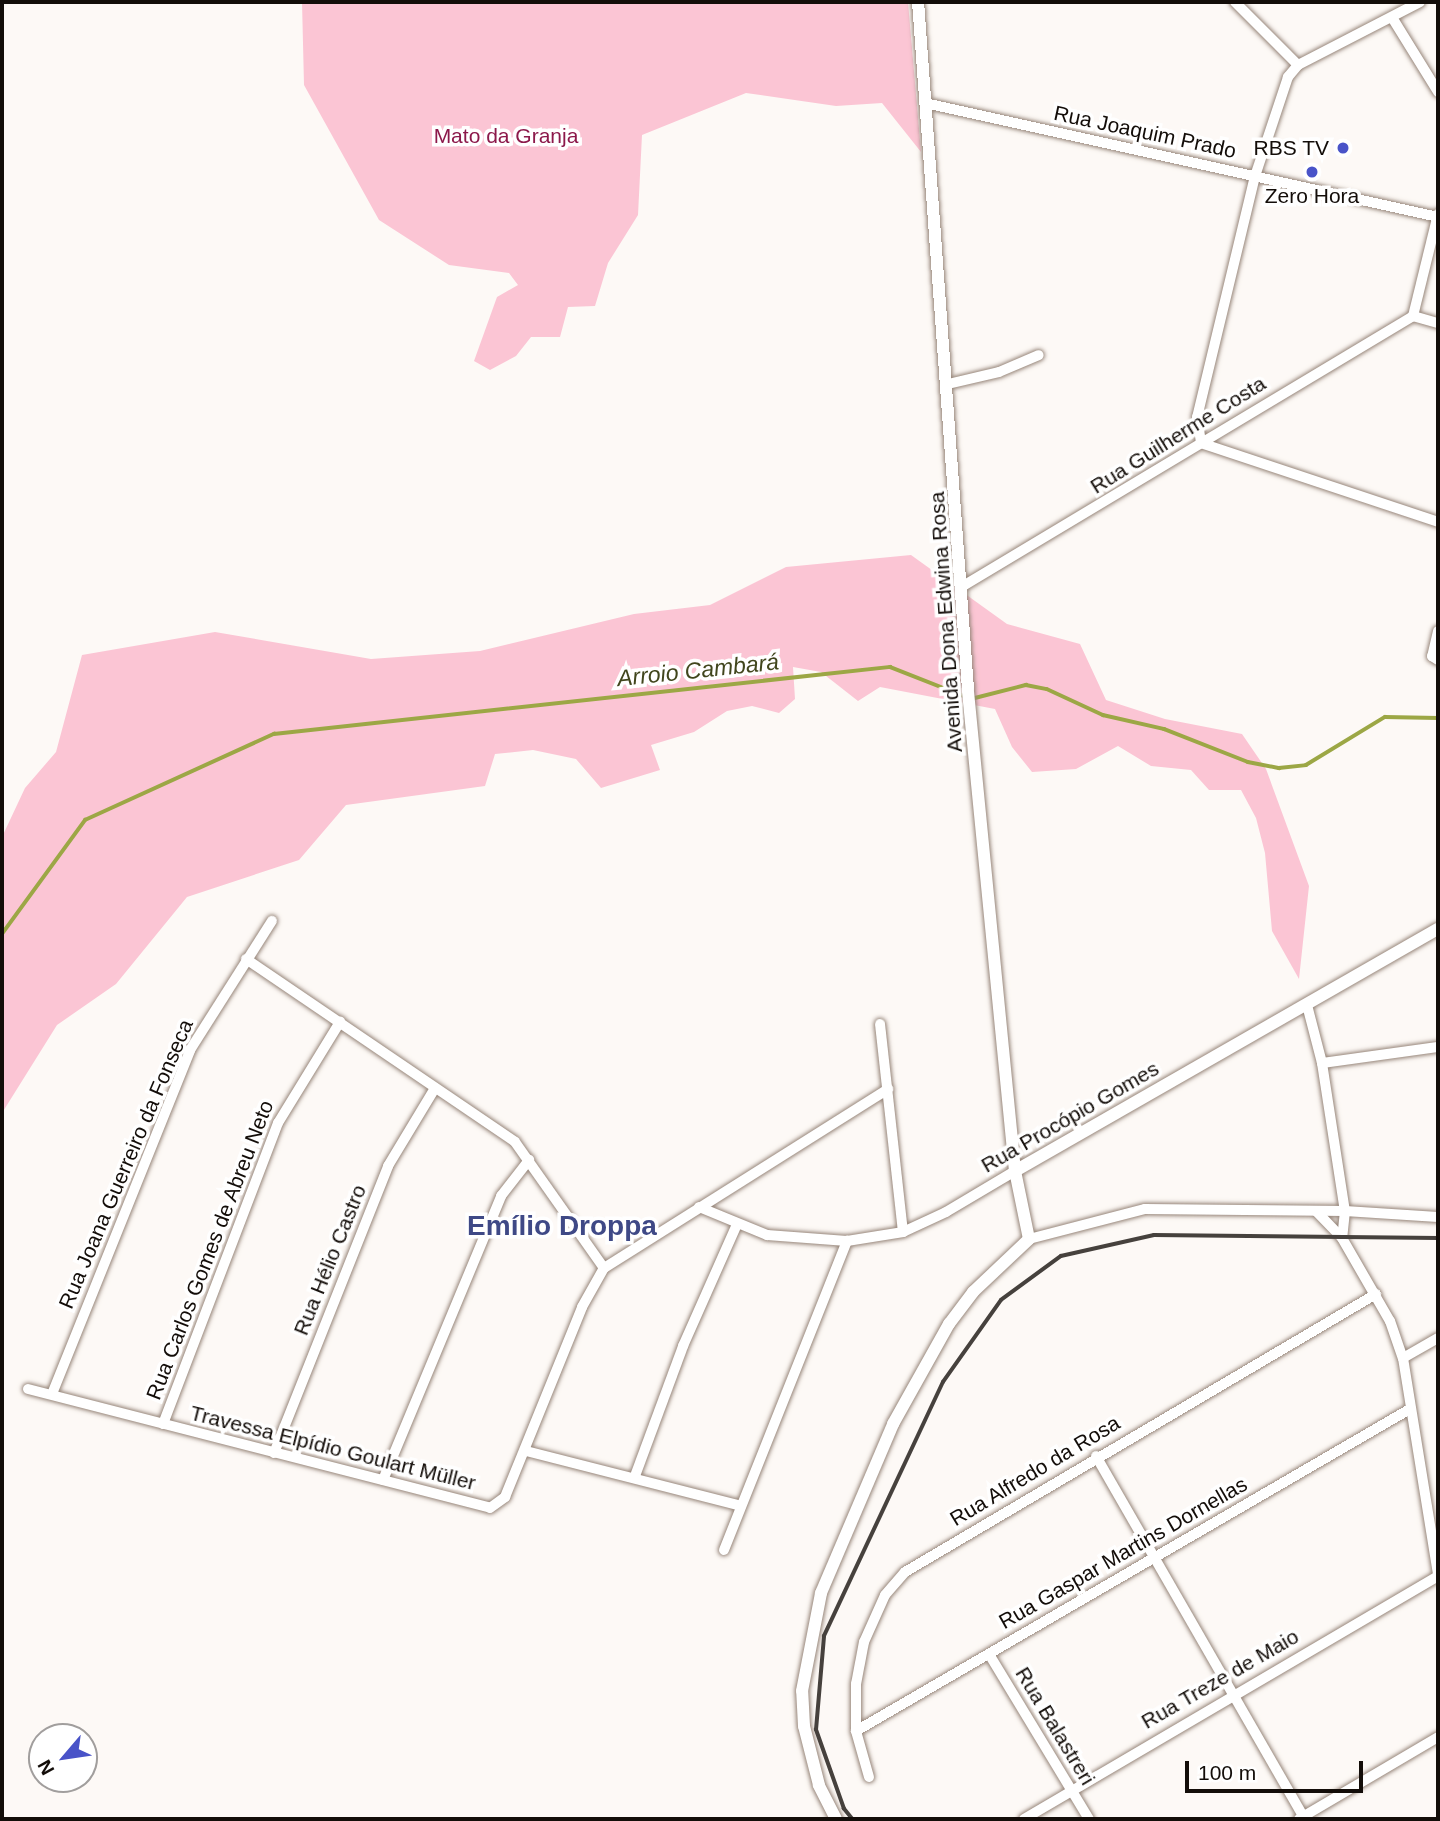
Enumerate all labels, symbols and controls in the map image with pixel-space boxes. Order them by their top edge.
street label: Rua Joaquim Prado [1052,100,1238,164]
park label: Mato da Granja [434,123,578,149]
place label: RBS TV [1253,135,1329,161]
marker: RBS TV [1335,140,1351,156]
marker: Zero Hora [1304,164,1320,180]
place label: Zero Hora [1265,183,1359,209]
street label: Rua Guilherme Costa [1086,371,1270,499]
street label: Avenida Dona Edwina Rosa [924,491,968,753]
water label: Arroio Cambará [616,648,780,692]
street label: Rua Joana Guerreiro da Fonseca [54,1016,198,1312]
street label: Rua Procópio Gomes [977,1056,1163,1178]
street label: Rua Carlos Gomes de Abreu Neto [141,1096,279,1404]
street label: Rua Hélio Castro [288,1181,372,1339]
district label: Emílio Droppa [467,1209,657,1243]
street label: Travessa Elpídio Goulart Müller [188,1400,478,1496]
street label: Rua Alfredo da Rosa [945,1410,1125,1532]
street label: Rua Gaspar Martins Dornellas [994,1471,1252,1635]
street label: Rua Treze de Maio [1137,1624,1303,1734]
street label: Rua Balastreri [1010,1662,1100,1790]
north arrow [28,1723,98,1793]
scale bar [1188,1748,1366,1792]
text: N [33,1756,58,1779]
text: 100 m [1198,1761,1256,1784]

